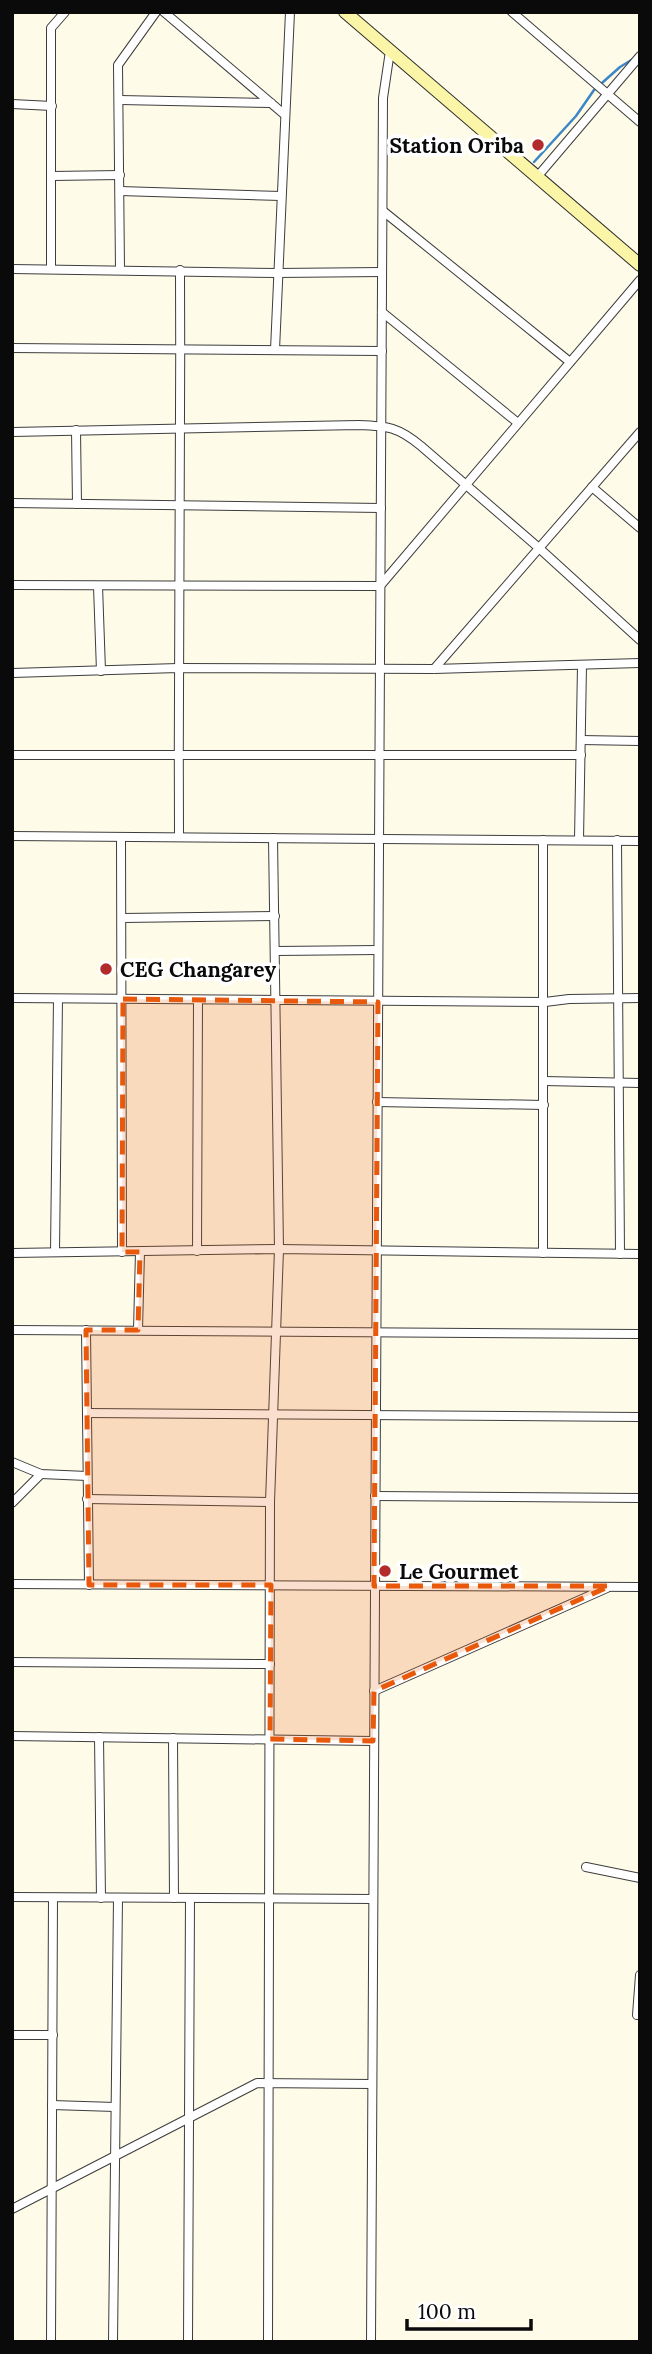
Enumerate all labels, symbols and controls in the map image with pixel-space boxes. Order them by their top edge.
place label: Station Oriba [390,132,524,159]
marker: Station Oriba [530,137,546,153]
place label: CEG Changarey [120,956,277,983]
marker: CEG Changarey [98,961,114,977]
place label: Le Gourmet [399,1558,519,1585]
marker: Le Gourmet [377,1563,393,1579]
scale bar [407,2288,531,2332]
text: 100 m [418,2298,476,2325]

